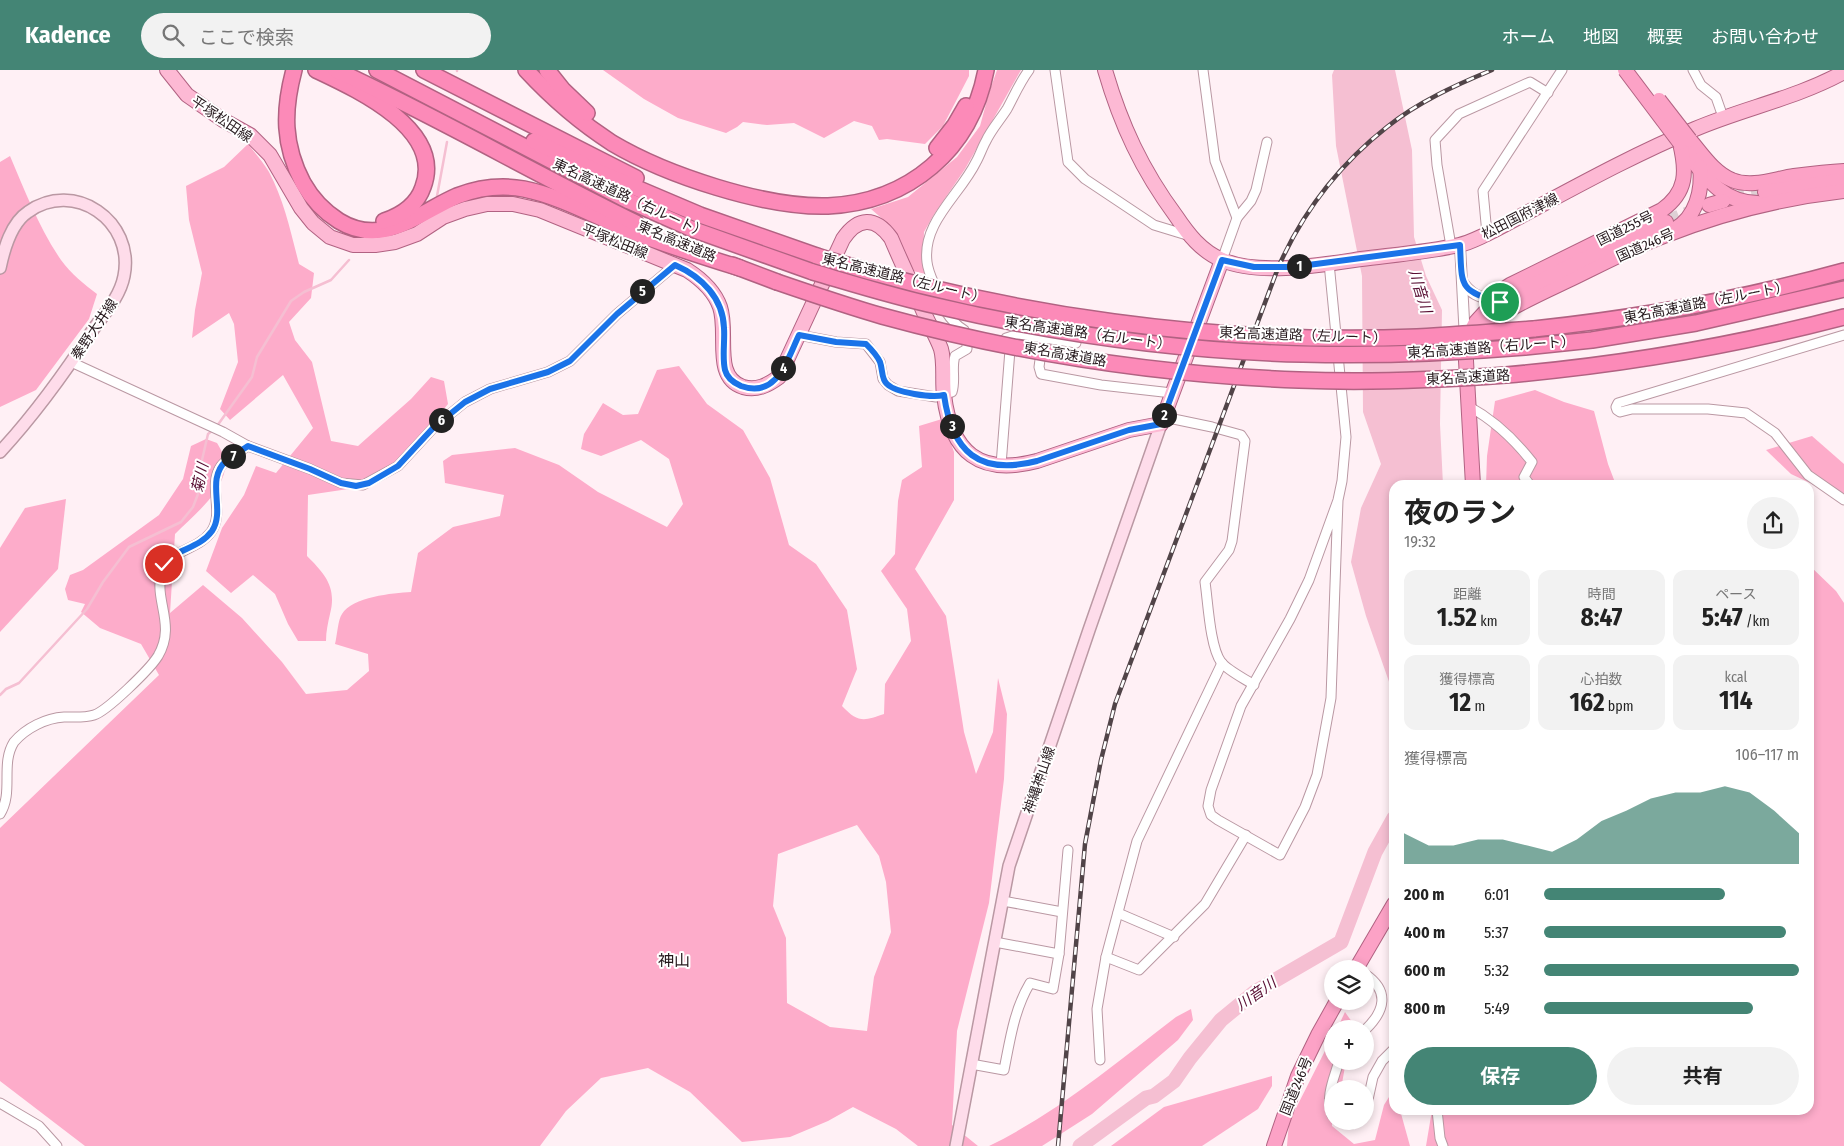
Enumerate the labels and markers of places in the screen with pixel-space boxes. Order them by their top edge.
pin: 1 [1286,254,1312,278]
pin: 5 [630,278,654,304]
pin [1479,281,1521,323]
pin: 4 [770,356,796,380]
pin: 2 [1152,402,1176,428]
pin: 6 [428,408,454,432]
pin: 3 [940,414,964,438]
pin: 7 [220,444,246,468]
pin [143,543,185,585]

